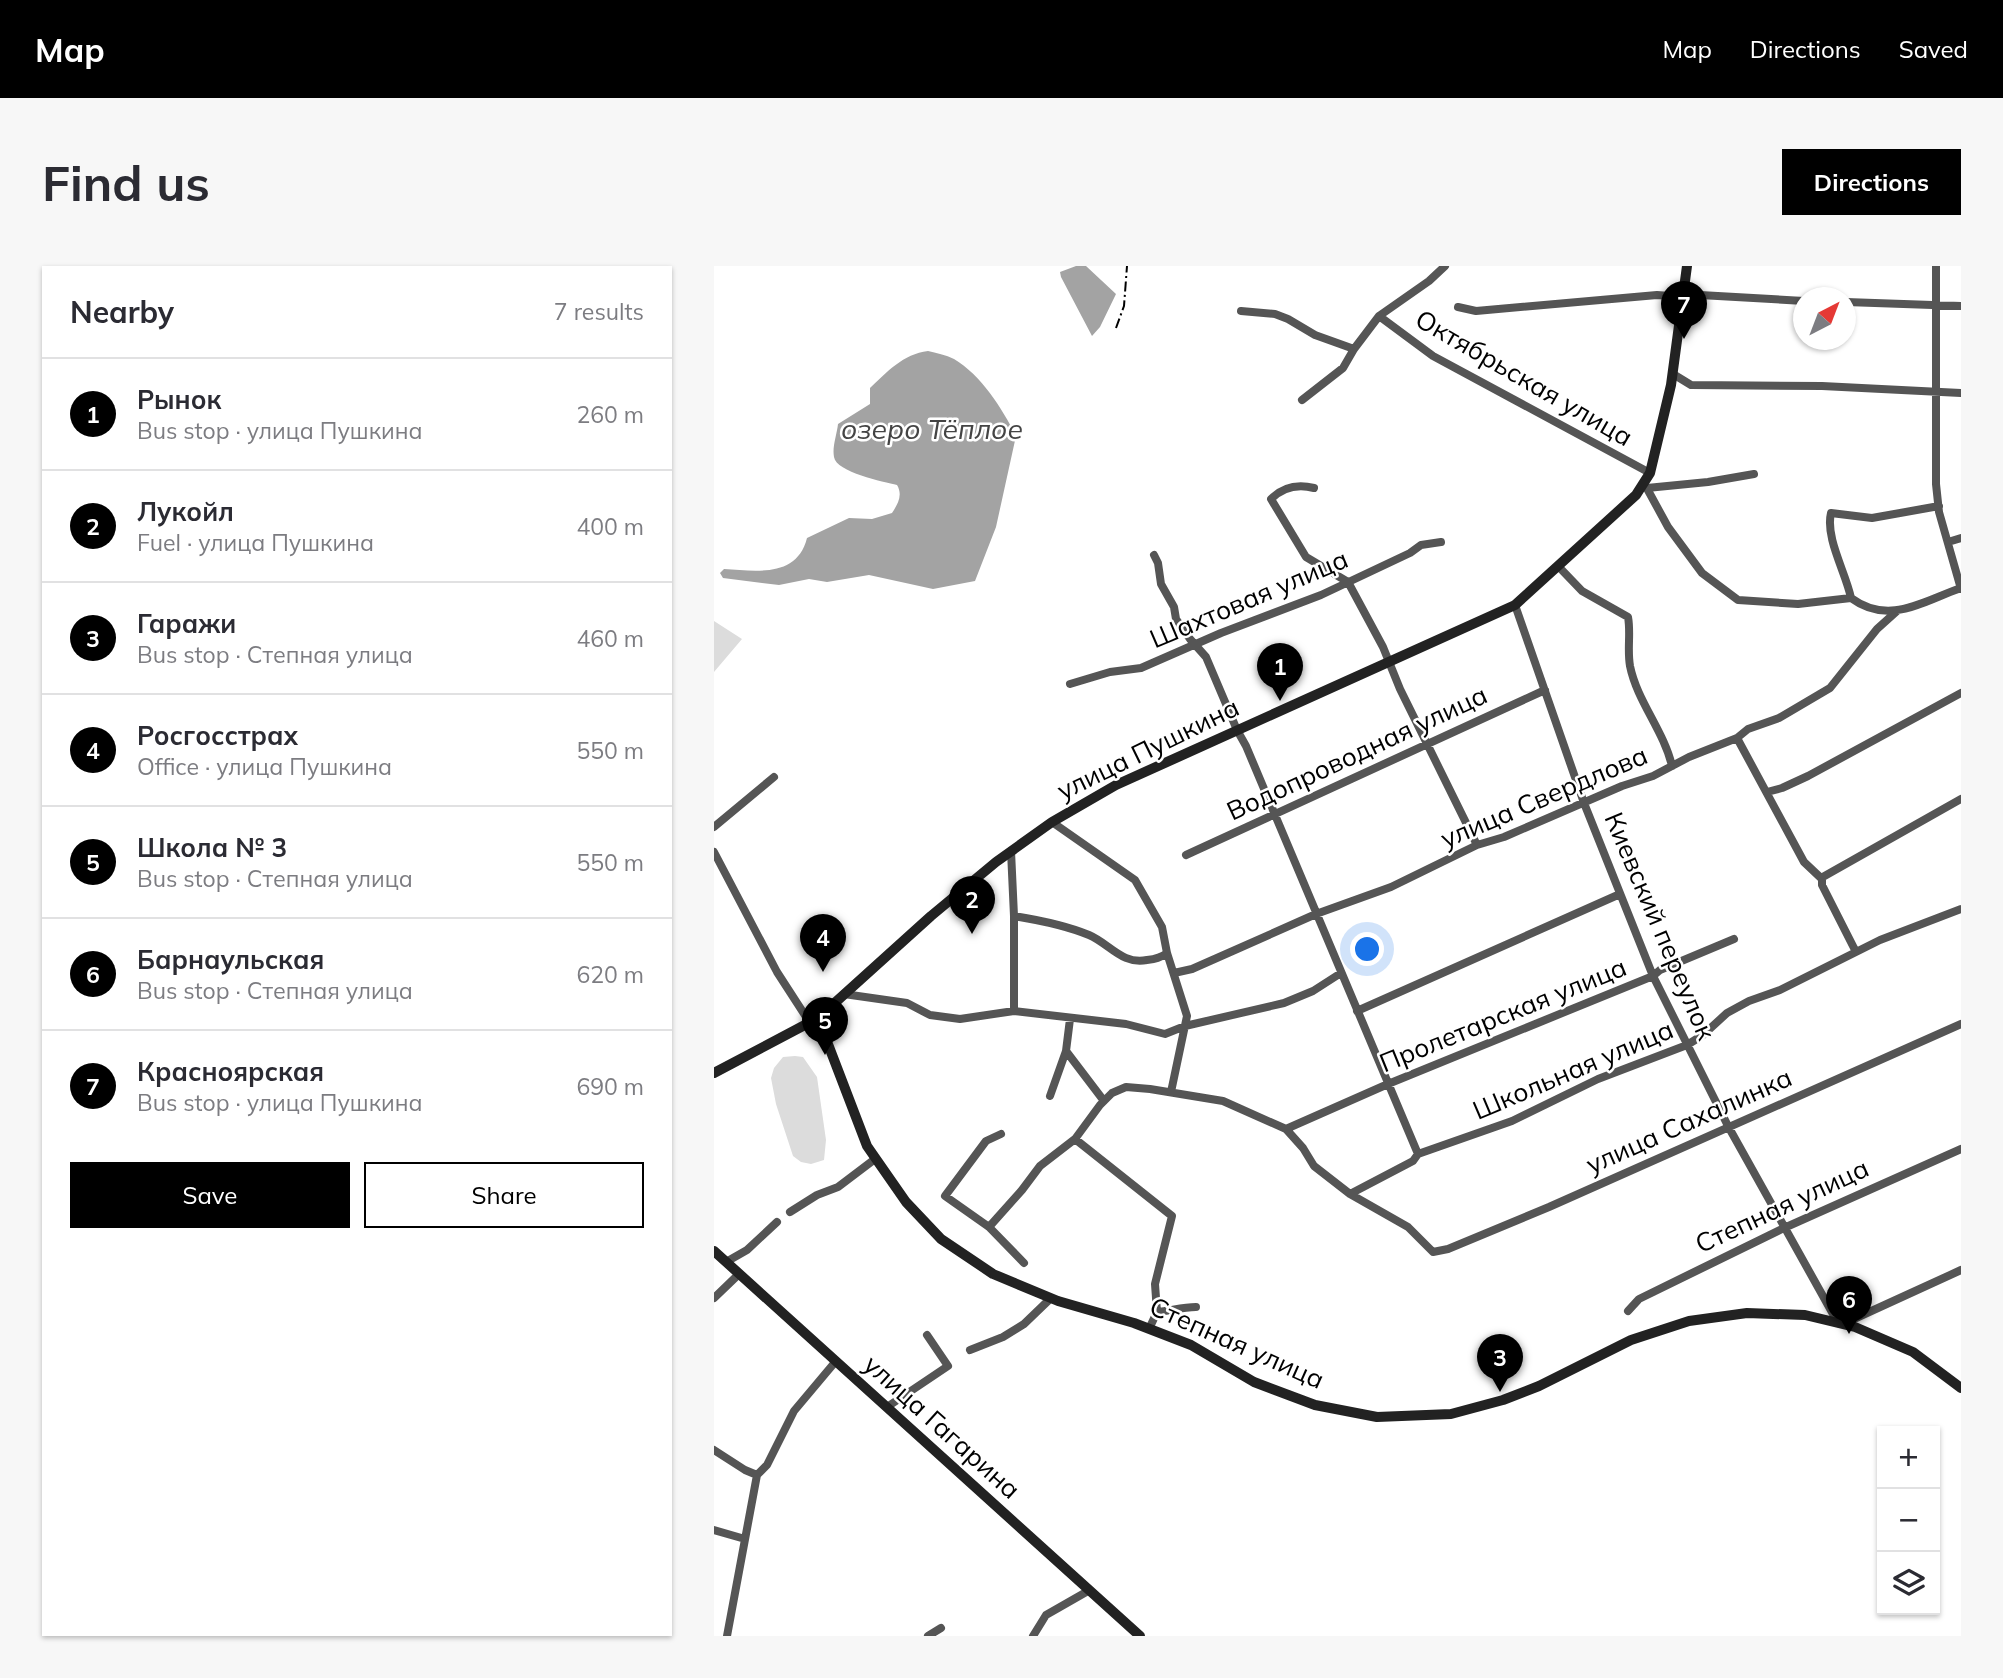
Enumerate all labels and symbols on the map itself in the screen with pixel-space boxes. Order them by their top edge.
pin: 7 [1661,281,1707,339]
north arrow [1793,287,1856,350]
street label: Октябрьская улица [1410,302,1639,453]
water label: озеро Тёплое [841,411,1023,446]
street label: Шахтовая улица [1145,542,1353,655]
pin: 1 [1257,643,1303,701]
street label: Водопроводная улица [1221,678,1492,827]
street label: улица Пушкина [1051,690,1244,807]
street label: улица Свердлова [1435,738,1652,855]
street label: Киевский переулок [1598,807,1723,1045]
pin: 2 [949,876,995,934]
pin: 4 [800,914,846,972]
your location [1350,932,1384,966]
street label: Пролетарская улица [1374,950,1631,1079]
pin: 5 [802,997,848,1055]
street label: Школьная улица [1468,1012,1678,1127]
street label: улица Сахалинка [1581,1060,1797,1181]
street label: Степная улица [1690,1151,1874,1260]
pin: 6 [1826,1276,1872,1334]
street label: Степная улица [1145,1289,1330,1396]
pin: 3 [1477,1334,1523,1392]
street label: улица Гагарина [857,1348,1028,1506]

